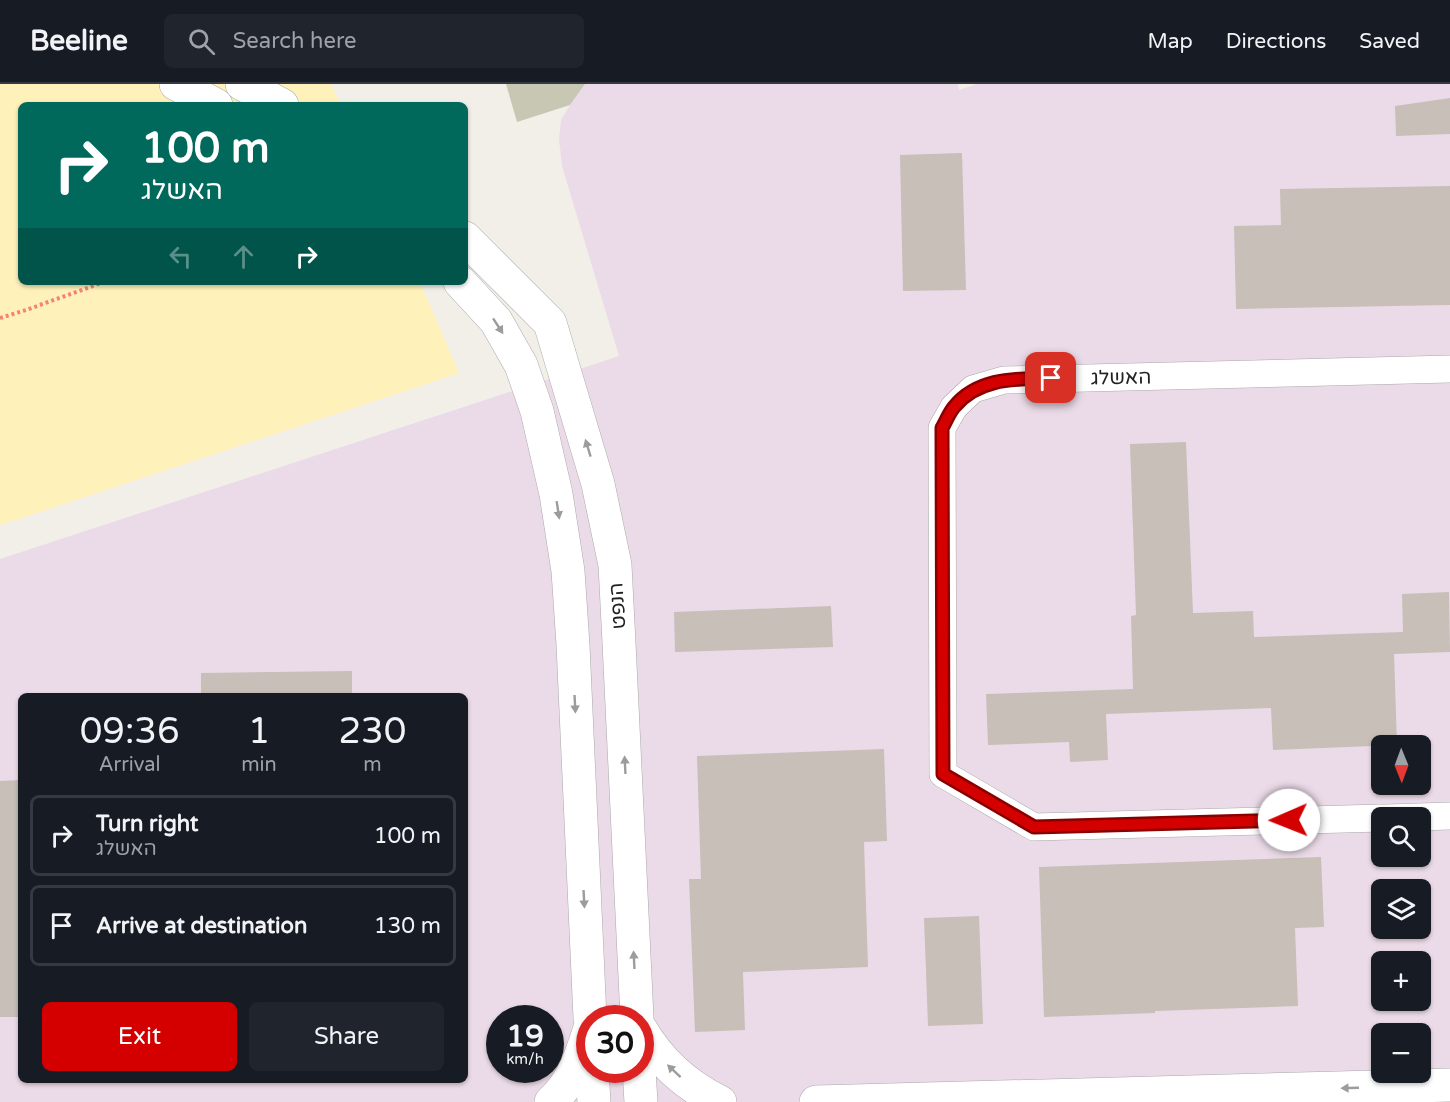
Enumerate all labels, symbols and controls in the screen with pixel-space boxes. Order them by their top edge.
search box [164,14,584,68]
text: Beeline [30,24,128,58]
icon: search [185,25,218,58]
text: Search here [233,28,357,54]
text: Map [1147,29,1193,54]
text: Directions [1226,29,1326,54]
text: Saved [1359,29,1420,54]
text: 100 m [141,123,270,174]
icon: right [42,126,120,204]
text: האשלג [141,174,223,207]
icon: left [164,240,197,273]
icon: ahead [227,240,260,273]
icon: right [290,240,323,273]
one-way arrow [492,318,503,334]
pin [1025,352,1076,403]
icon: arrive [1034,361,1067,394]
street label: האשלג [1090,365,1152,391]
one-way arrow [583,439,592,457]
one-way arrow [554,500,563,519]
street label: הנפט [604,582,632,630]
one-way arrow [571,694,580,713]
text: 09:36 [80,710,180,753]
text: 1 [248,710,270,753]
text: 230 [338,710,406,753]
north arrow [1371,735,1431,795]
map controls [1371,735,1431,1083]
text: Arrival [99,753,161,777]
text: min [241,753,277,777]
text: m [363,753,382,777]
one-way arrow [621,756,630,775]
position arrow [1257,788,1321,852]
button: search [1371,807,1431,867]
text: Turn right [96,811,198,837]
icon: right [45,819,78,852]
text: 100 m [374,823,441,849]
text: האשלג [96,837,157,861]
button: layers [1371,879,1431,939]
one-way arrow [580,889,589,908]
icon: arrive [45,909,78,942]
text: Arrive at destination [96,913,307,939]
text: 130 m [374,913,441,939]
one-way arrow [630,951,639,970]
button: + [1371,951,1431,1011]
button: Exit [42,1002,237,1071]
button: Share [249,1002,444,1071]
speed limit sign: 30 [576,1005,654,1083]
text: 19 [506,1018,544,1055]
button: − [1371,1023,1431,1083]
text: km/h [506,1050,544,1068]
one-way arrow [667,1065,682,1078]
one-way arrow [1340,1083,1359,1092]

